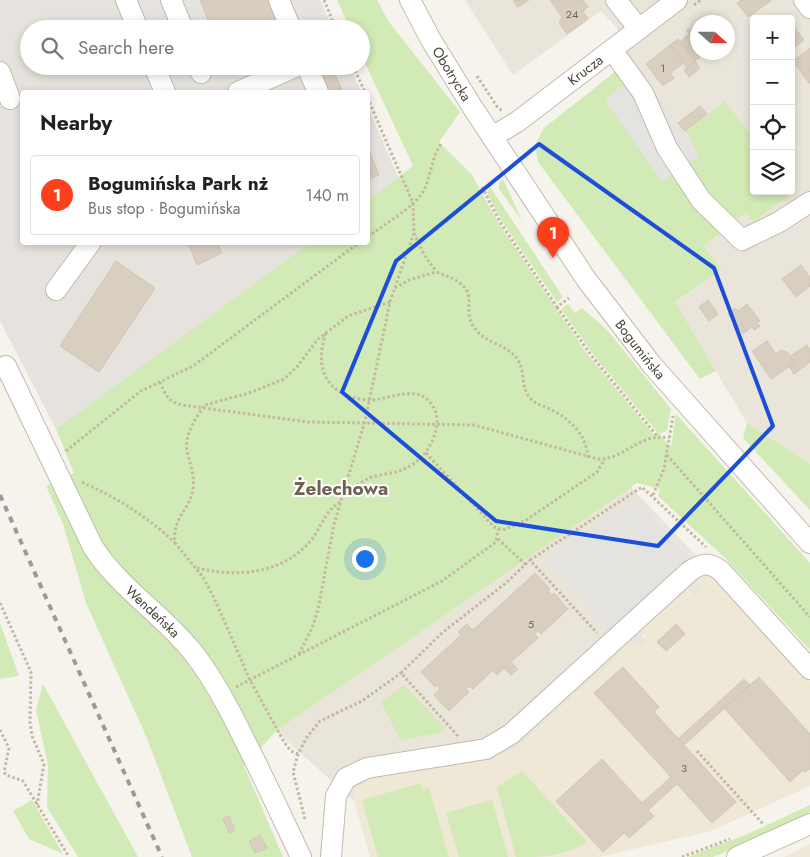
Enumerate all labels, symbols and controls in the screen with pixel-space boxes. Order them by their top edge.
house number: 24 [566,6,579,22]
north arrow [690,15,735,60]
map controls [750,15,795,195]
button: + [750,15,795,60]
search box [20,20,370,75]
icon: search [38,34,66,62]
text: Search here [78,34,174,61]
street label: Obotrycka [427,43,476,105]
street label: Krucza [563,50,607,90]
house number: 1 [661,60,665,76]
button: − [750,60,795,105]
button: locate [750,105,795,150]
text: Nearby [40,108,112,138]
button: layers [750,150,795,195]
text: Bogumińska Park nż [88,170,268,197]
text: 1 [53,184,61,207]
text: 140 m [306,184,349,207]
text: Bus stop · Bogumińska [88,197,241,220]
pin: 1 [537,217,569,258]
street label: Bogumińska [611,315,670,384]
district label: Żelechowa [294,475,388,502]
your location [352,546,378,572]
street label: Wendeńska [121,581,185,642]
house number: 5 [528,616,534,632]
house number: 3 [681,760,687,776]

